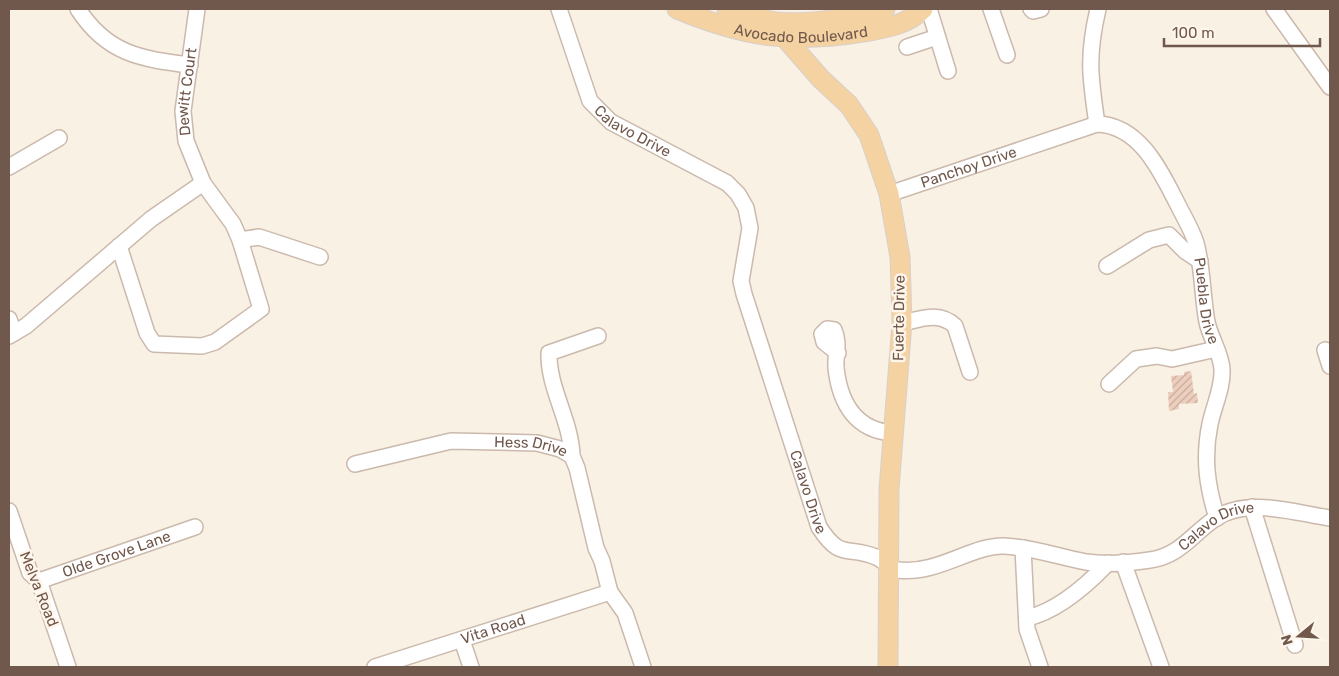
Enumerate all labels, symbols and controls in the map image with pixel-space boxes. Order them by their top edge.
scale bar [1164,15,1320,47]
street label: Avocado Boulevard [732,20,869,47]
text: 100 m [1172,24,1214,42]
street label: Dewitt Court [173,46,201,137]
street label: Calavo Drive [590,101,674,161]
street label: Panchoy Drive [918,143,1019,192]
street label: Puebla Drive [1190,256,1223,347]
street label: Fuerte Drive [889,275,909,361]
street label: Hess Drive [494,433,571,461]
street label: Calavo Drive [786,448,830,538]
street label: Calavo Drive [1175,498,1255,555]
street label: Olde Grove Lane [60,527,173,581]
street label: Melva Road [16,549,62,629]
street label: Vita Road [459,611,528,648]
north arrow [1274,611,1324,661]
text: N [1277,632,1297,647]

